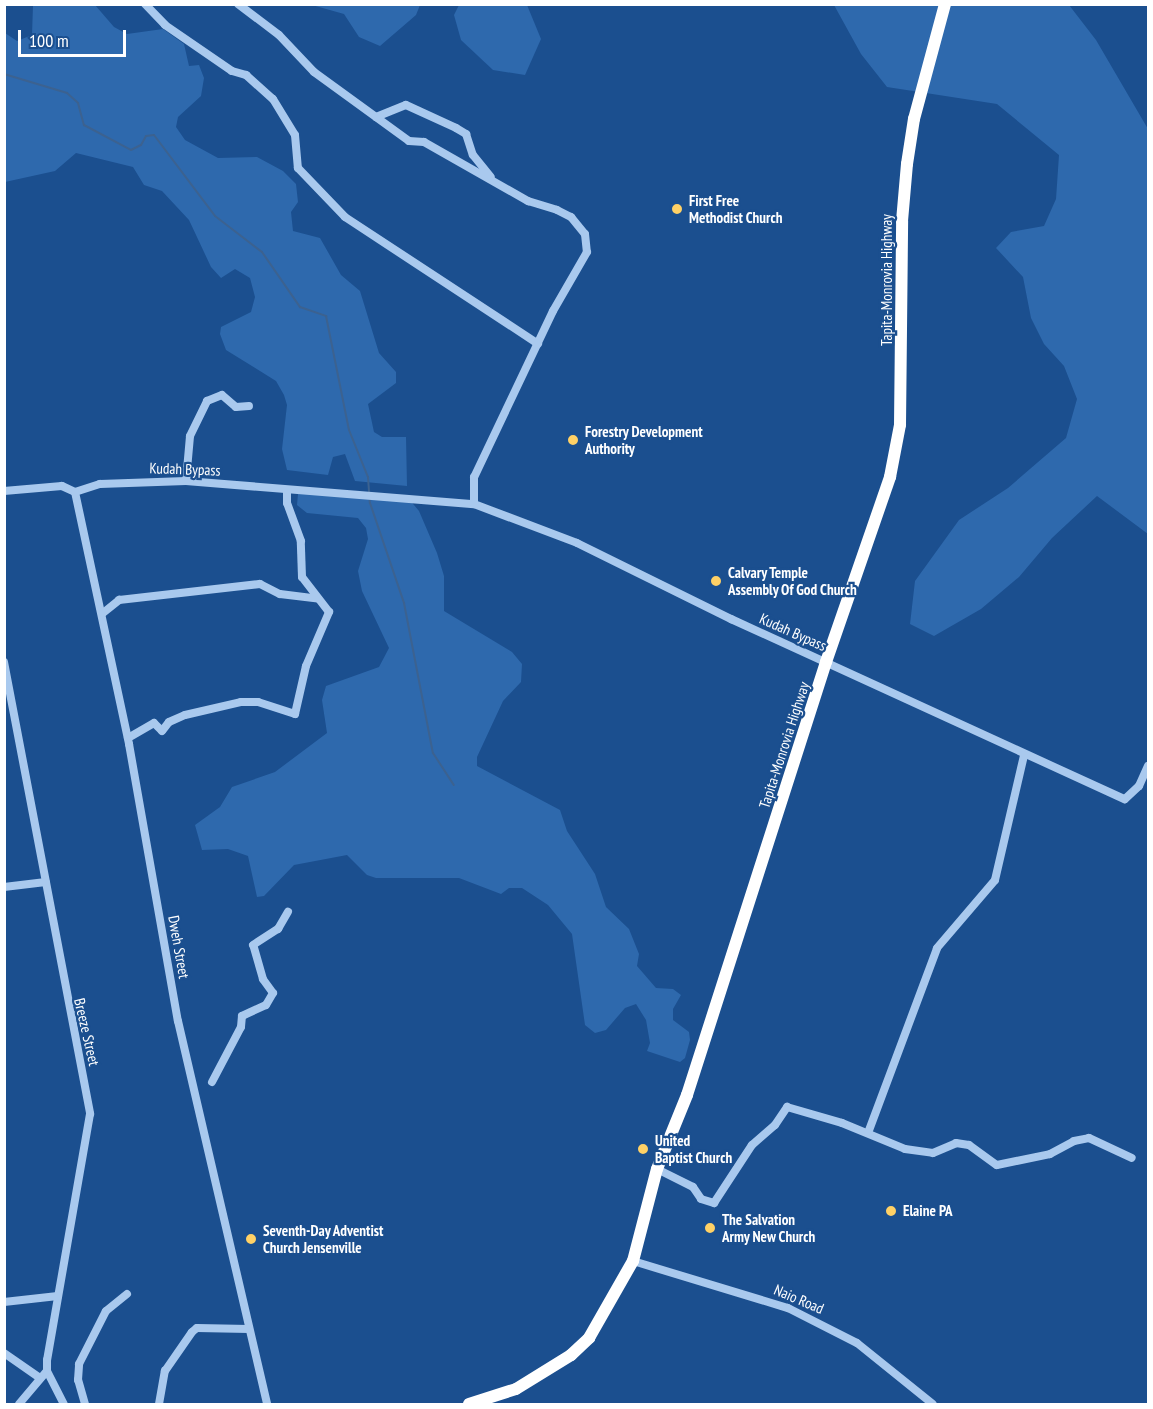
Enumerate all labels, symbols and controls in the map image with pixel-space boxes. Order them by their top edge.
scale bar [21,18,129,56]
text: 100 m [29,29,69,52]
place label: First Free Methodist Church [689,191,783,226]
marker: First Free Methodist Church [670,202,684,216]
street label: Tapita-Monrovia Highway [878,214,896,346]
place label: Forestry Development Authority [585,422,703,457]
marker: Forestry Development Authority [566,433,580,447]
street label: Kudah Bypass [149,459,221,479]
place label: Calvary Temple Assembly Of God Church [728,563,858,598]
marker: Calvary Temple Assembly Of God Church [709,574,723,588]
street label: Kudah Bypass [757,609,829,655]
street label: Tapita-Monrovia Highway [755,680,813,810]
street label: Dweh Street [165,914,193,980]
street label: Breeze Street [70,996,104,1068]
place label: United Baptist Church [655,1131,732,1166]
marker: United Baptist Church [636,1142,650,1156]
place label: Elaine PA [903,1202,953,1220]
marker: Elaine PA [884,1204,898,1218]
place label: The Salvation Army New Church [722,1210,816,1245]
place label: Seventh-Day Adventist Church Jensenville [263,1221,384,1256]
marker: The Salvation Army New Church [703,1221,717,1235]
marker: Seventh-Day Adventist Church Jensenville [244,1232,258,1246]
street label: Naio Road [771,1280,827,1318]

